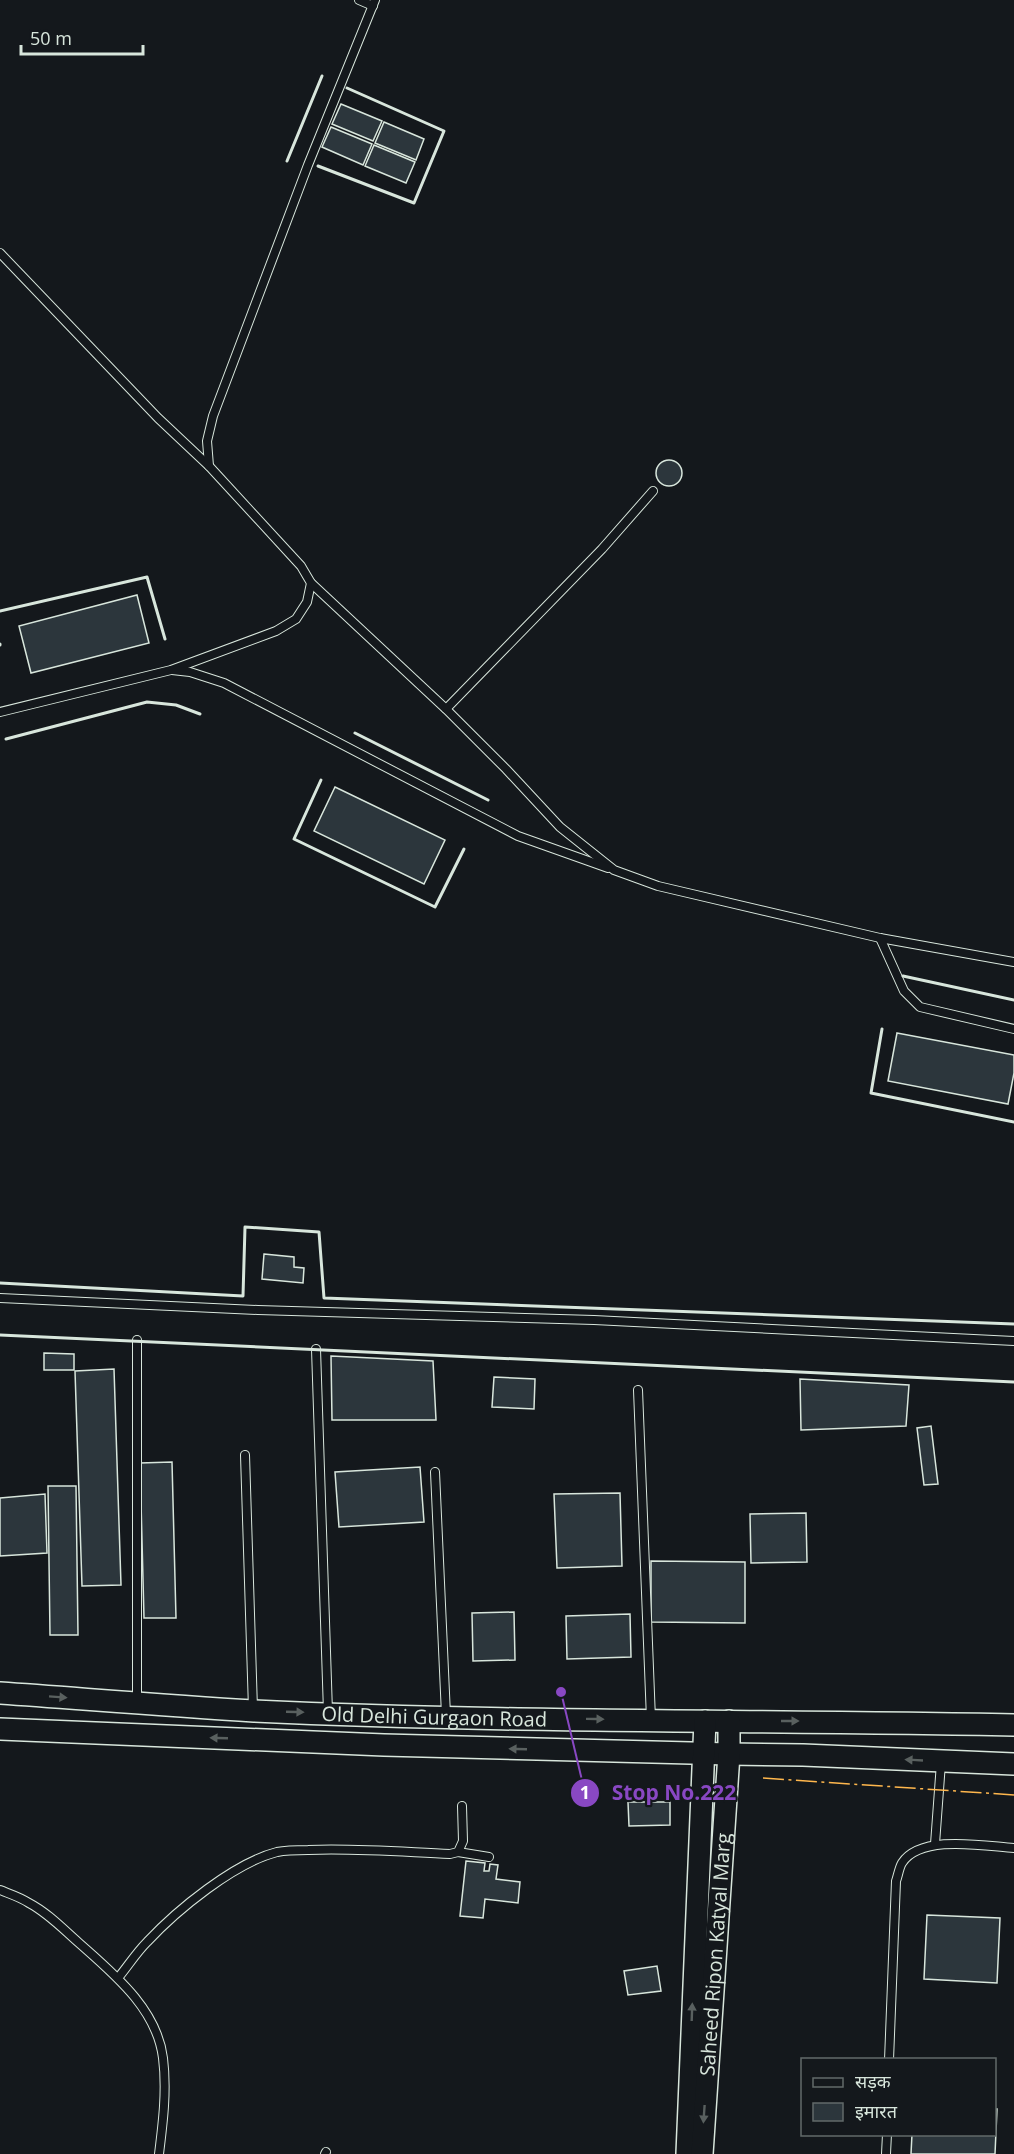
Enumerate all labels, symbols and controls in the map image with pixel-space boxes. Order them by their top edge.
scale bar [21,18,142,56]
text: 50 m [30,26,72,50]
one-way arrow [49,1692,68,1702]
street label: Old Delhi Gurgaon Road [321,1700,547,1733]
one-way arrow [285,1707,304,1717]
one-way arrow [585,1715,604,1724]
one-way arrow [780,1716,799,1726]
one-way arrow [209,1734,228,1743]
one-way arrow [509,1744,528,1753]
one-way arrow [904,1756,923,1765]
callout: Stop No.222 [570,1773,749,1812]
text: Stop No.222 [612,1778,736,1806]
text: 1 [580,1780,590,1804]
street label: Saheed Ripon Katyal Marg [693,1832,737,2077]
one-way arrow [688,2002,697,2021]
legend [801,2058,996,2136]
text: सड़क [855,2069,892,2093]
text: इमारत [855,2099,898,2123]
one-way arrow [700,2105,709,2124]

